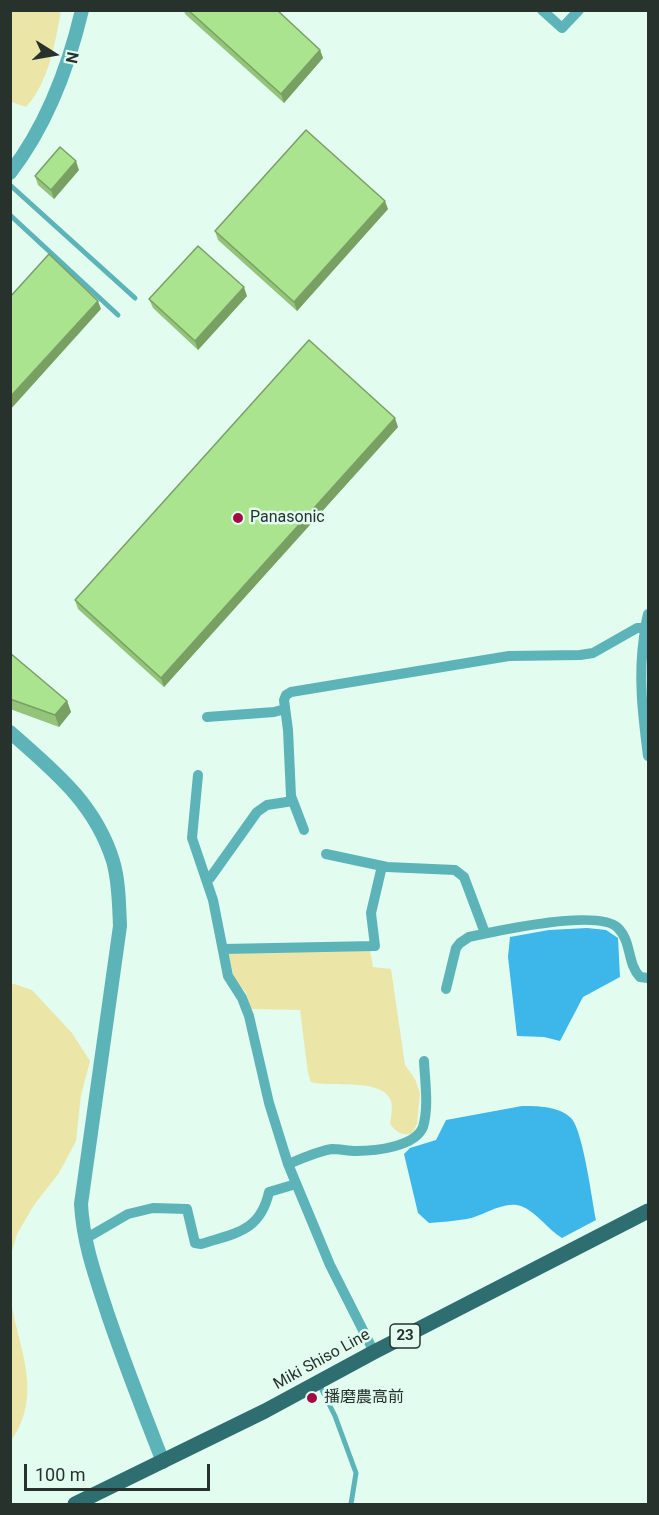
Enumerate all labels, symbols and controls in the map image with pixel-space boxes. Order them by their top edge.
north arrow [24,24,84,84]
text: N [62,50,83,65]
place label: Panasonic [250,508,325,528]
marker: Panasonic [231,511,245,525]
road number: 23 [390,1324,420,1348]
street label: Miki Shiso Line [270,1326,374,1394]
place label: 播磨農高前 [324,1388,404,1408]
marker: 播磨農高前 [305,1391,319,1405]
scale bar [27,1452,213,1490]
text: 100 m [35,1464,86,1485]

